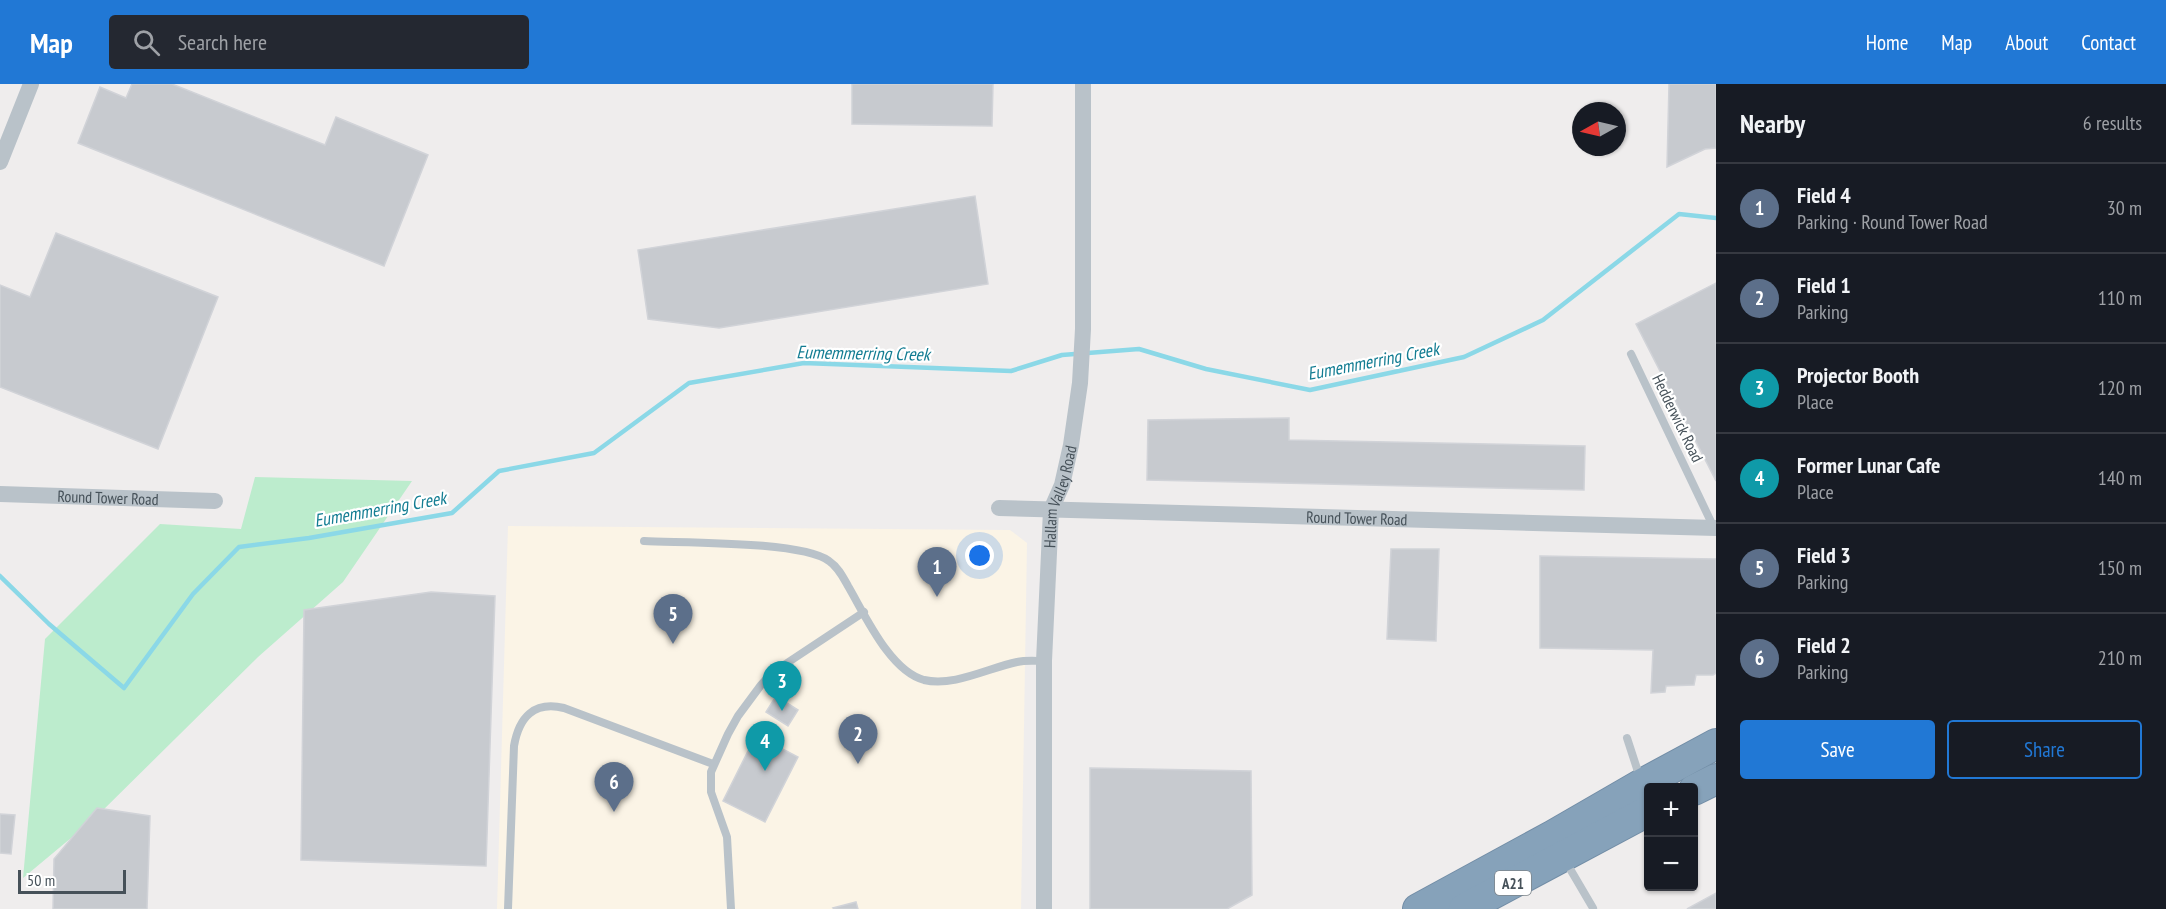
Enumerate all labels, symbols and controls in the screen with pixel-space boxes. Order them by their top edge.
search box [109,15,529,69]
text: Map [30,24,73,61]
icon: search [130,26,163,59]
text: Search here [178,28,267,56]
text: Home [1866,29,1908,56]
text: Map [1941,29,1972,56]
text: About [2005,29,2048,56]
text: Contact [2081,29,2136,56]
north arrow [1572,102,1626,156]
text: Nearby [1740,107,1805,140]
text: 6 results [2083,110,2142,136]
text: Field 4 [1797,181,1851,209]
text: 1 [1755,195,1764,221]
text: 30 m [2107,195,2142,221]
text: Parking · Round Tower Road [1797,209,1988,235]
text: Field 1 [1797,271,1851,299]
text: 2 [1755,285,1764,311]
text: 110 m [2098,285,2142,311]
text: Parking [1797,299,1848,325]
water label: Eumemmerring Creek [1305,337,1443,385]
water label: Eumemmerring Creek [796,340,932,366]
text: Projector Booth [1797,361,1919,389]
street label: Hedderwick Road [1648,371,1708,465]
text: 3 [1755,375,1764,401]
text: 120 m [2098,375,2142,401]
text: Place [1797,389,1834,415]
street label: Hallam Valley Road [1039,443,1081,548]
text: Former Lunar Cafe [1797,451,1940,479]
text: 4 [1755,465,1764,491]
text: 140 m [2098,465,2142,491]
text: Place [1797,479,1834,505]
street label: Round Tower Road [57,486,159,509]
water label: Eumemmerring Creek [312,486,450,532]
street label: Round Tower Road [1306,507,1408,529]
your location [965,541,994,570]
text: Field 3 [1797,541,1851,569]
pin: 1 [918,548,956,597]
text: 5 [1755,555,1764,581]
text: 150 m [2098,555,2142,581]
text: Parking [1797,569,1848,595]
pin: 5 [654,594,692,644]
text: Field 2 [1797,631,1851,659]
text: 6 [1755,645,1764,671]
text: 210 m [2098,645,2142,671]
text: Parking [1797,659,1848,685]
pin: 3 [762,662,802,711]
pin: 2 [838,714,878,764]
button: Save [1740,720,1935,779]
button: Share [1947,720,2142,779]
pin: 4 [746,722,784,771]
pin: 6 [594,762,634,812]
map controls [1644,783,1698,891]
button: + [1644,783,1698,837]
button: − [1644,837,1698,891]
scale bar [18,867,126,894]
text: 50 m [27,870,55,890]
road number: A21 [1495,871,1531,895]

